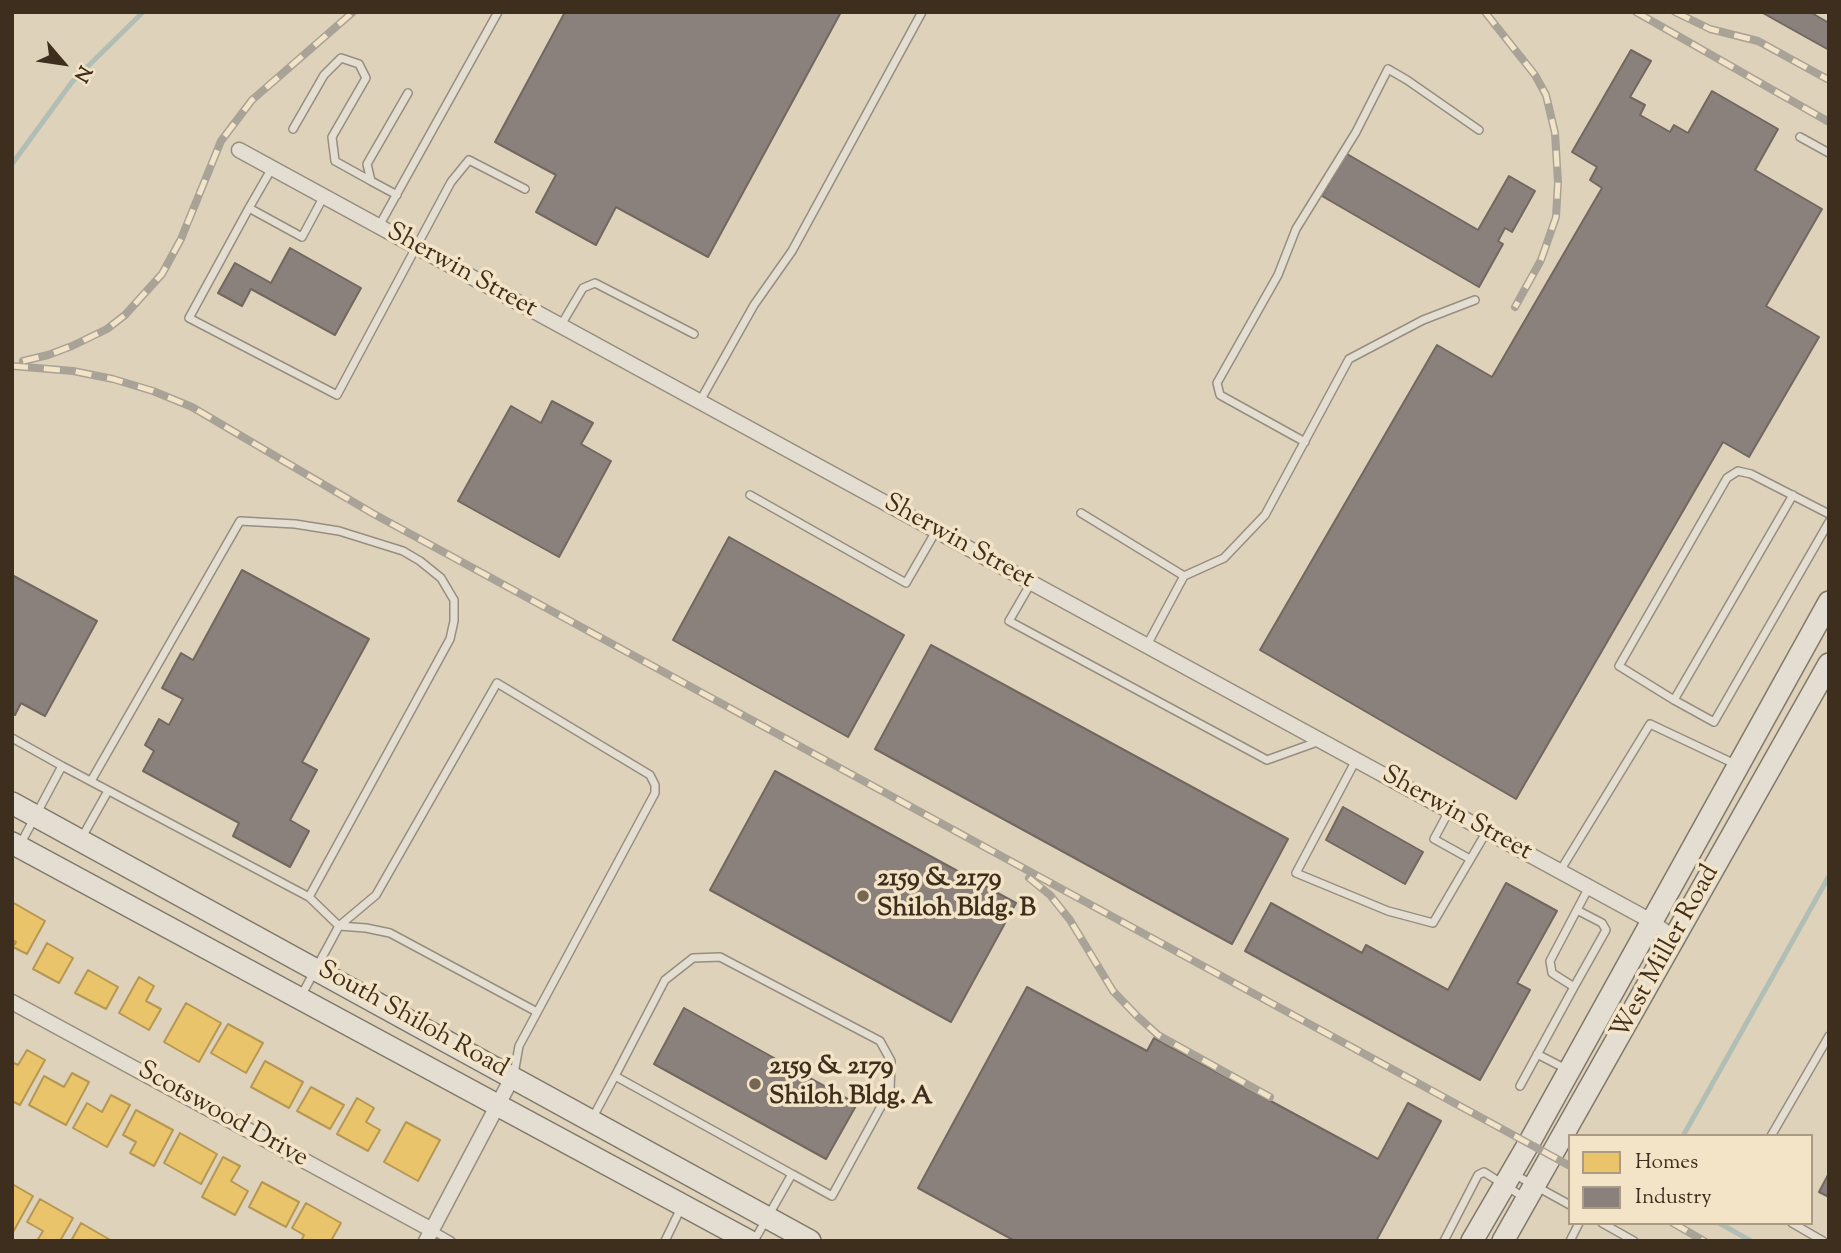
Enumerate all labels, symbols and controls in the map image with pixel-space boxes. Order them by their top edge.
north arrow [28,28,98,98]
text: N [66,60,97,87]
street label: Sherwin Street [380,218,542,326]
street label: Sherwin Street [877,489,1039,597]
street label: Sherwin Street [1375,761,1537,869]
street label: West Miller Road [1606,860,1728,1046]
place label: 2159 & 2179 Shiloh Bldg. B [877,865,1036,926]
marker: 2159 & 2179 Shiloh Bldg. B [855,888,871,904]
street label: South Shiloh Road [311,956,513,1086]
place label: 2159 & 2179 Shiloh Bldg. A [769,1053,933,1114]
street label: Scotswood Drive [131,1056,313,1176]
marker: 2159 & 2179 Shiloh Bldg. A [747,1076,763,1092]
legend [1568,1134,1813,1225]
text: Homes [1635,1148,1698,1178]
text: Industry [1635,1183,1712,1213]

